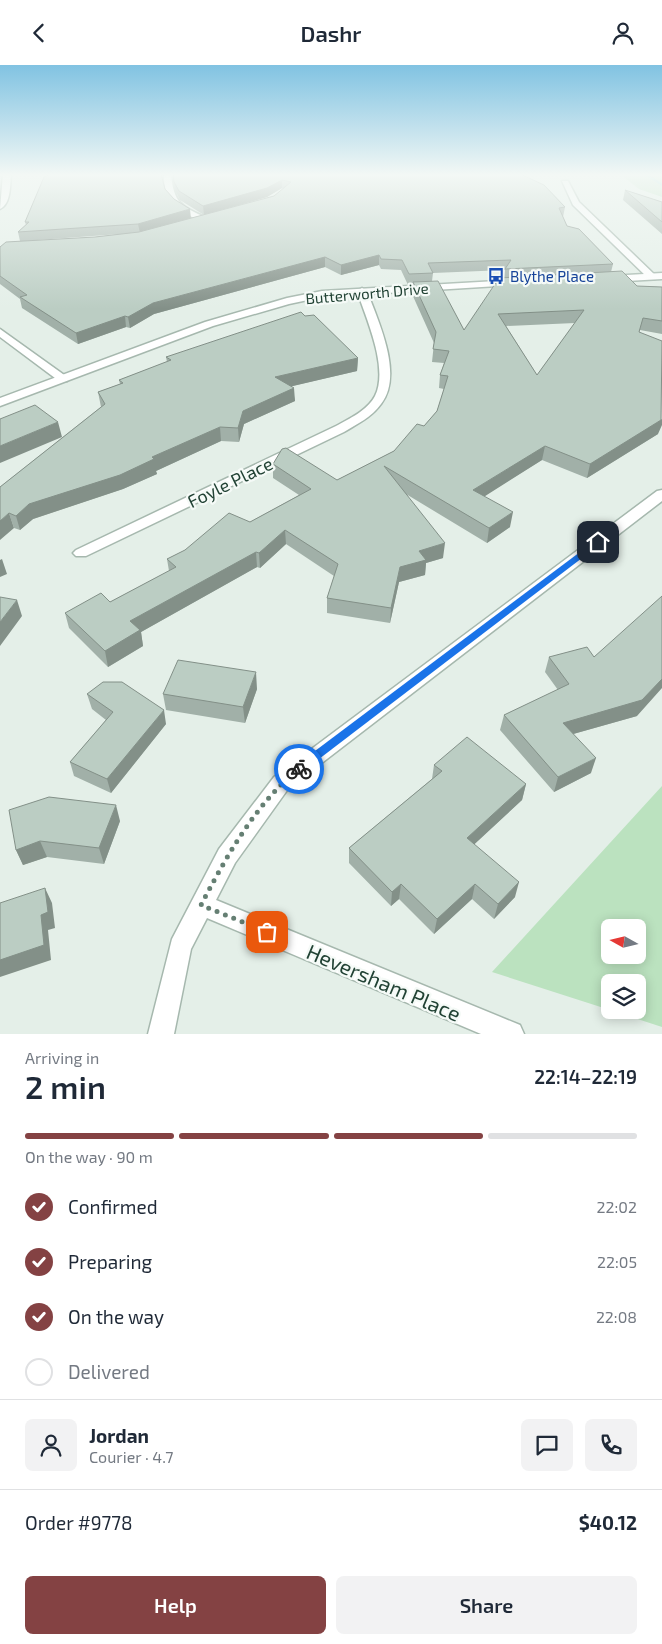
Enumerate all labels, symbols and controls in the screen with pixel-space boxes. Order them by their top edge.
icon: back [25,19,53,47]
icon: person [609,19,637,47]
text: Dashr [301,20,361,46]
bus stop icon: Blythe Place [486,266,506,286]
place label: Blythe Place [510,267,594,285]
street label: Butterworth Drive [305,279,429,307]
street label: Foyle Place [184,452,276,512]
pin [577,521,619,563]
icon: home [584,528,612,556]
courier [274,744,324,794]
icon: bike [285,755,313,783]
pin [246,911,288,953]
icon: bag [253,918,281,946]
north arrow [601,919,646,964]
map controls [601,919,646,1019]
street label: Heversham Place [303,938,465,1026]
button: layers [601,974,646,1019]
text: Arriving in [25,1048,99,1067]
text: 22:14–22:19 [534,1065,637,1088]
text: 2 min [25,1067,106,1105]
text: On the way · 90 m [25,1147,153,1166]
icon: check [25,1193,53,1221]
text: Confirmed [68,1195,158,1218]
text: 22:02 [597,1197,637,1216]
icon: check [25,1248,53,1276]
text: Preparing [68,1250,152,1273]
text: 22:05 [597,1252,637,1271]
icon: check [25,1303,53,1331]
text: On the way [68,1305,164,1328]
text: 22:08 [596,1307,637,1326]
text: Delivered [68,1360,150,1383]
button: person [25,1419,77,1471]
button: chat [521,1419,573,1471]
button: phone [585,1419,637,1471]
text: Jordan [89,1424,149,1447]
text: Courier · 4.7 [89,1447,173,1466]
text: Order #9778 [25,1511,133,1534]
text: $40.12 [579,1511,637,1534]
button: Help [25,1576,326,1634]
button: Share [336,1576,637,1634]

